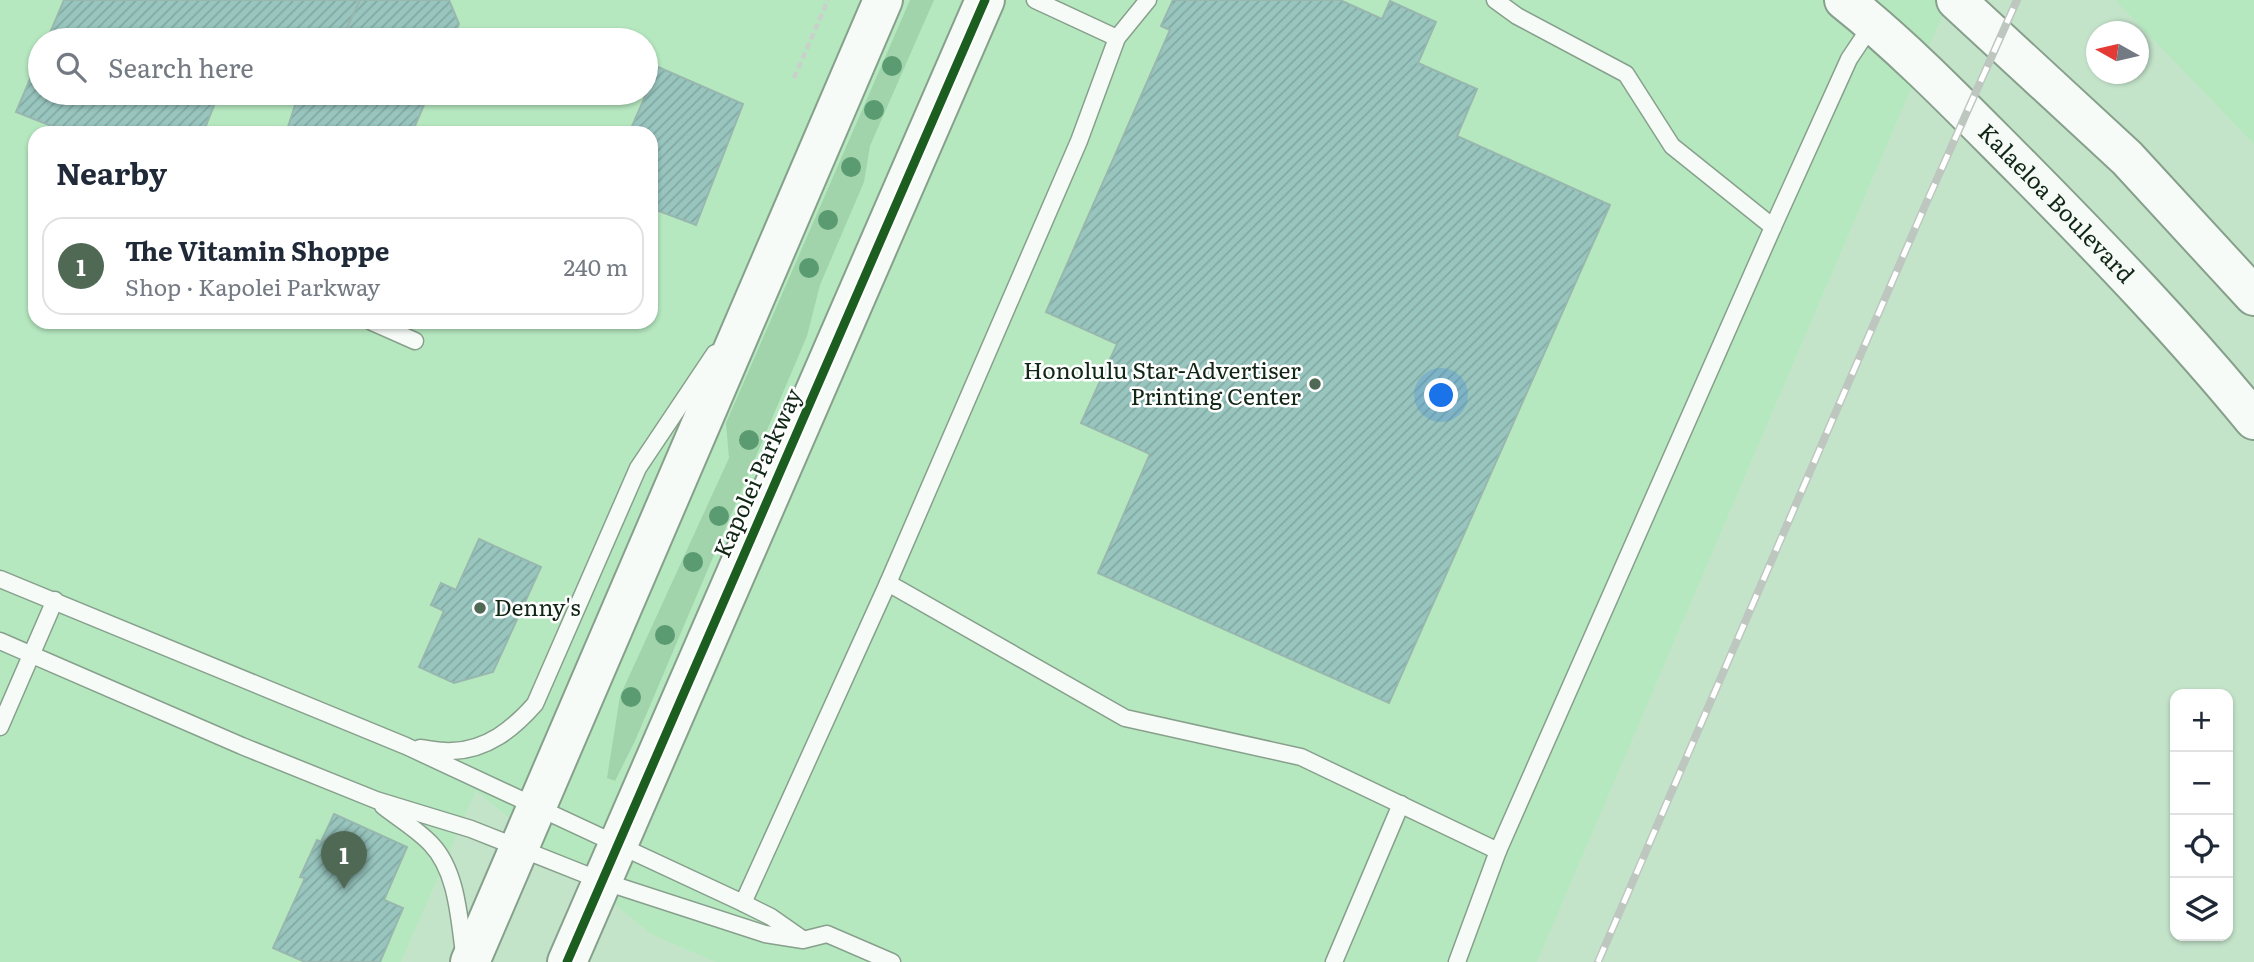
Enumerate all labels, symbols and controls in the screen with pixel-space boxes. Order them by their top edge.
north arrow [2086,21,2149,84]
search box [28,28,658,105]
text: Search here [108,47,254,86]
icon: search [52,48,90,86]
street label: Kalaeloa Boulevard [1971,114,2143,290]
text: Nearby [56,150,167,194]
text: The Vitamin Shoppe [125,230,390,269]
text: 1 [76,249,86,283]
text: 240 m [563,249,628,283]
text: Shop · Kapolei Parkway [125,269,380,303]
place label: Honolulu Star-Advertiser Printing Center [1023,352,1301,412]
marker: Honolulu Star-Advertiser Printing Center [1307,376,1323,392]
your location [1424,378,1458,412]
street label: Kapolei Parkway [704,381,809,562]
place label: Denny's [494,589,581,623]
marker: Denny's [472,600,488,616]
map controls [2170,689,2233,941]
button: + [2170,689,2233,752]
button: − [2170,752,2233,815]
button: locate [2170,815,2233,878]
pin: 1 [321,831,367,889]
button: layers [2170,878,2233,941]

